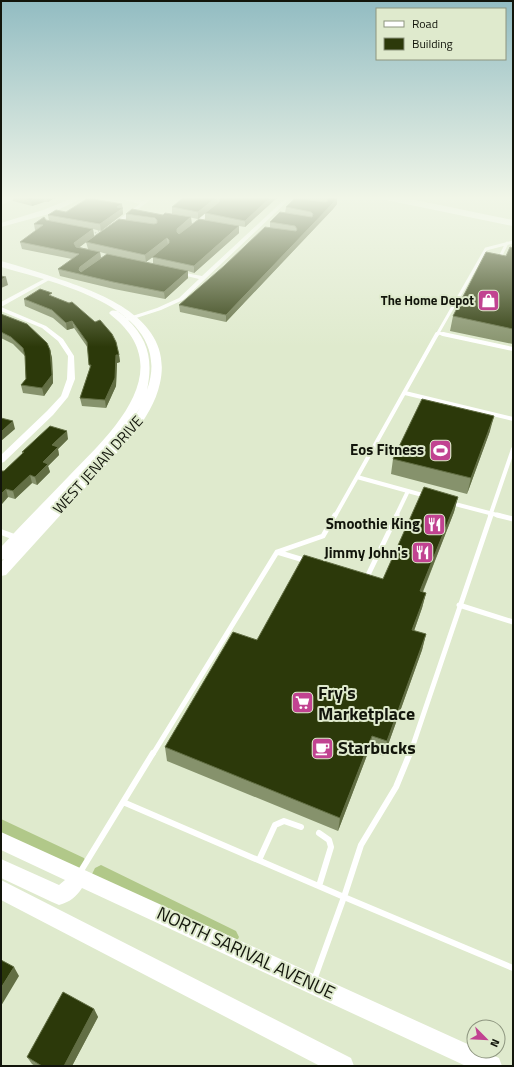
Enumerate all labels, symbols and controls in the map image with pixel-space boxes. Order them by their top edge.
legend [376,8,506,60]
text: Road [412,14,438,33]
text: Building [412,34,453,53]
shop icon: The Home Depot [476,287,502,313]
place label: The Home Depot [381,290,474,310]
street label: WEST JENAN DRIVE [47,410,148,519]
sports icon: Eos Fitness [427,437,453,463]
place label: Eos Fitness [350,438,424,461]
restaurant icon: Smoothie King [422,511,448,537]
place label: Smoothie King [326,512,420,535]
restaurant icon: Jimmy John's [410,540,436,566]
place label: Jimmy John's [324,541,408,564]
place label: Fry's Marketplace [318,679,415,727]
supermarket icon: Fry's Marketplace [289,690,315,716]
place label: Starbucks [338,734,416,761]
cafe icon: Starbucks [309,735,335,761]
street label: NORTH SARIVAL AVENUE [153,899,340,1006]
north arrow [466,1019,506,1059]
text: N [486,1036,504,1050]

